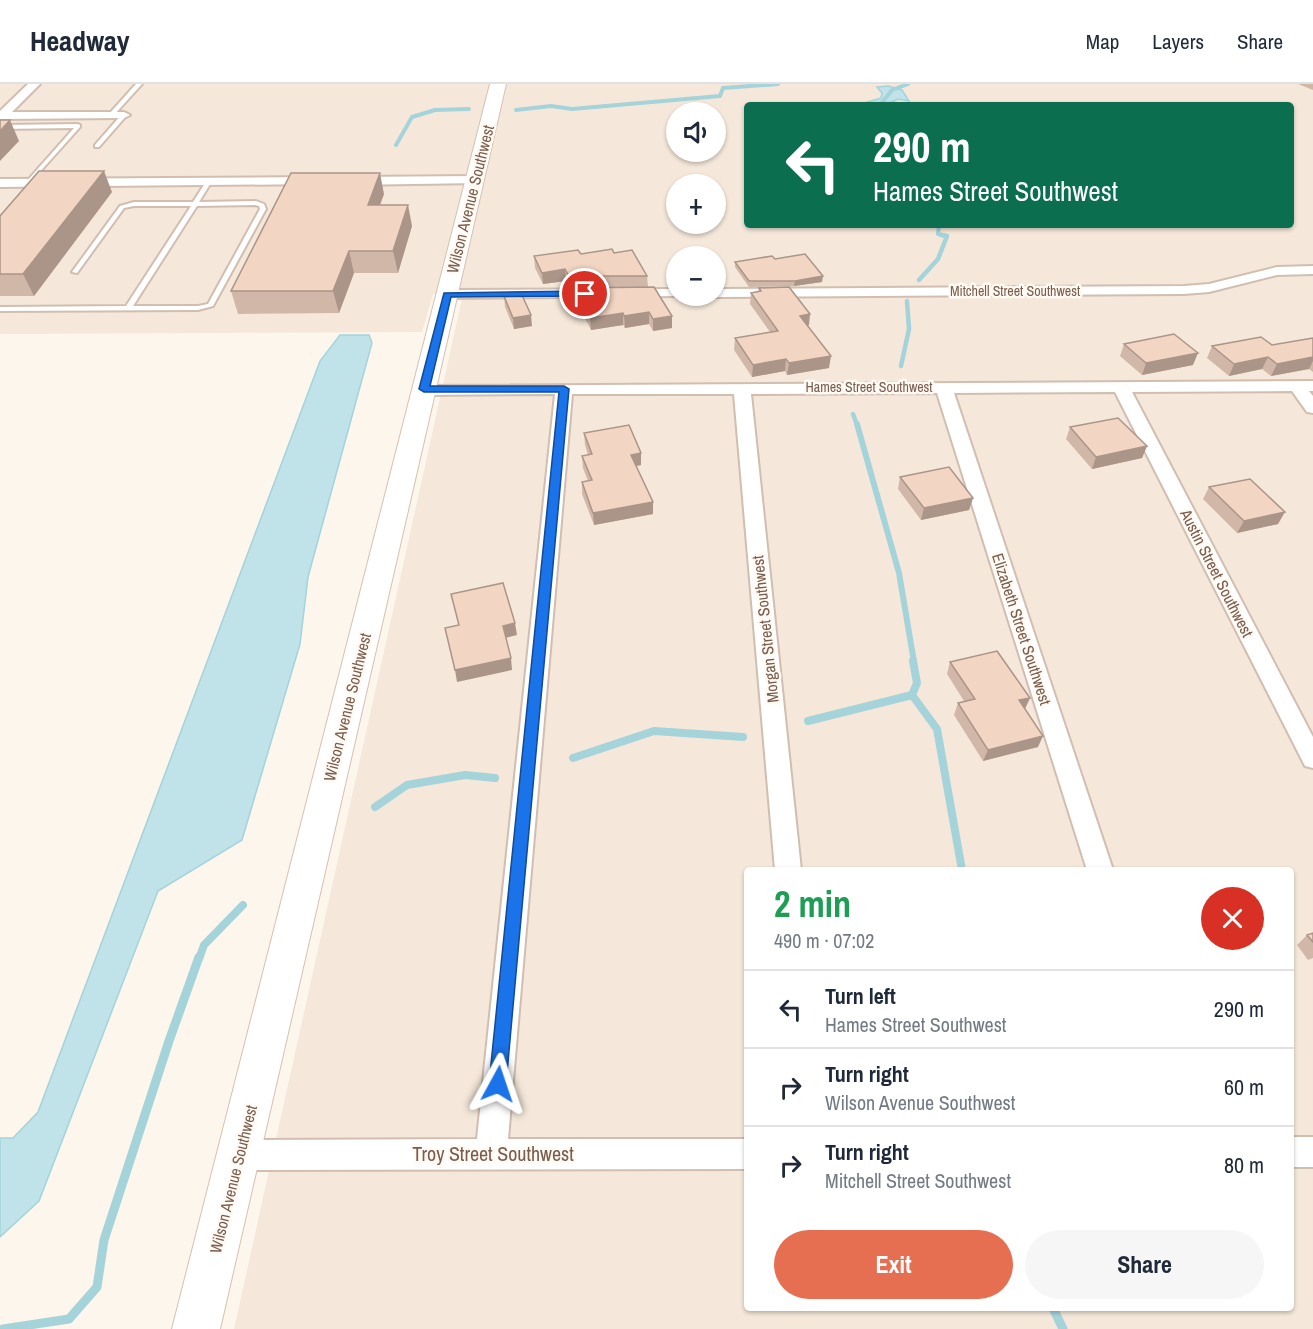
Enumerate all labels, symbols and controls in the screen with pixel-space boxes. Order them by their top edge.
text: Headway [30,22,130,60]
text: Map [1086,27,1119,56]
text: Layers [1152,27,1204,56]
text: Share [1237,27,1283,56]
map controls [666,102,726,306]
button: sound [666,102,726,162]
text: 290 m [873,119,971,175]
street label: Wilson Avenue Southwest [441,122,499,276]
icon: left [774,126,852,204]
text: Hames Street Southwest [873,173,1118,209]
button: + [666,174,726,234]
button: − [666,246,726,306]
pin [559,268,610,319]
icon: arrive [568,277,601,310]
street label: Mitchell Street Southwest [950,282,1080,300]
street label: Hames Street Southwest [806,378,932,396]
street label: Austin Street Southwest [1175,504,1259,641]
street label: Elizabeth Street Southwest [987,550,1057,708]
street label: Morgan Street Southwest [746,554,784,704]
street label: Wilson Avenue Southwest [318,630,376,784]
text: 2 min [774,880,851,928]
button: close [1201,887,1264,950]
text: 490 m · 07:02 [774,927,874,954]
text: Turn left [825,981,896,1011]
icon: left [774,993,807,1026]
text: 290 m [1214,994,1264,1024]
text: Hames Street Southwest [825,1011,1006,1038]
position arrow [466,1052,530,1116]
text: Turn right [825,1059,909,1089]
icon: right [774,1071,807,1104]
text: 60 m [1224,1072,1264,1102]
text: Wilson Avenue Southwest [825,1089,1015,1116]
street label: Wilson Avenue Southwest [204,1102,262,1256]
text: Turn right [825,1137,909,1167]
street label: Troy Street Southwest [412,1140,574,1167]
icon: right [774,1149,807,1182]
text: 80 m [1224,1150,1264,1180]
text: Mitchell Street Southwest [825,1167,1011,1194]
button: Exit [774,1230,1013,1299]
button: Share [1025,1230,1264,1299]

